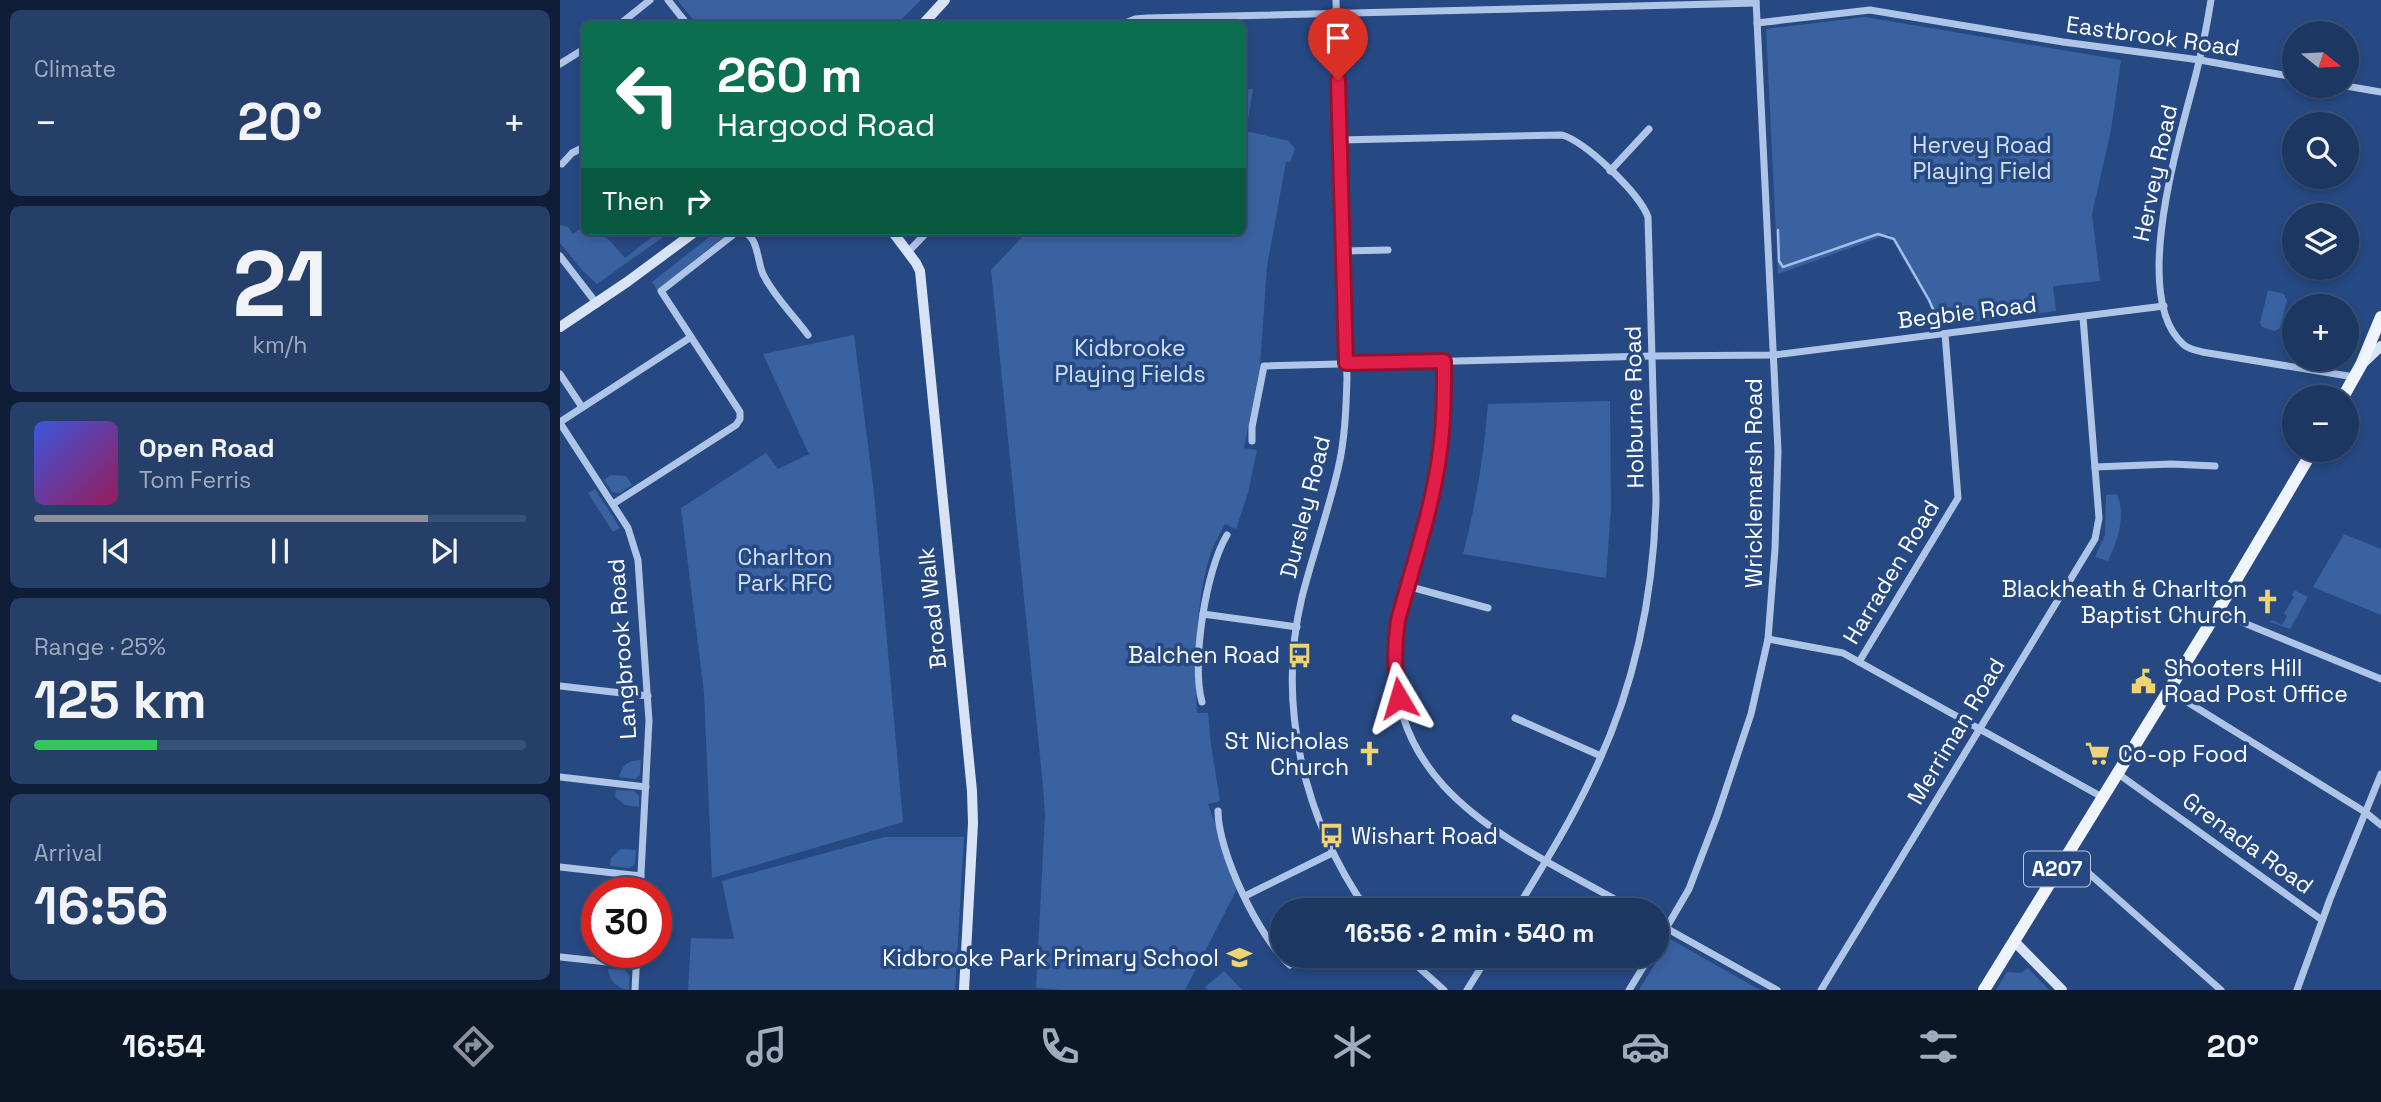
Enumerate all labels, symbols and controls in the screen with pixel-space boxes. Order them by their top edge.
pin [1308,8,1368,80]
street label: Eastbrook Road [2064,9,2242,63]
icon: arrive [1319,19,1357,57]
north arrow [2282,21,2359,98]
map controls [2282,21,2359,462]
text: 260 m [717,44,862,106]
icon: left [602,49,693,140]
text: Climate [34,54,116,84]
text: 20° [237,89,323,155]
text: − [34,99,58,147]
text: + [502,99,526,147]
street label: Hervey Road [2126,102,2184,244]
text: Hargood Road [717,105,935,145]
button: search [2282,112,2359,189]
park label: Hervey Road Playing Field [1912,130,2052,186]
icon: right [679,182,717,220]
text: Then [602,184,665,218]
button: layers [2282,203,2359,280]
text: 21 [232,226,328,343]
street label: Begbie Road [1896,289,2038,335]
button: + [2282,294,2359,371]
street label: Holburne Road [1618,325,1650,489]
text: km/h [253,330,307,360]
park label: Kidbrooke Playing Fields [1054,333,1206,389]
street label: Wricklemarsh Road [1739,378,1769,588]
button: − [2282,385,2359,462]
text: Open Road [139,431,275,465]
street label: Dursley Road [1273,433,1337,581]
text: Tom Ferris [139,465,251,495]
street label: Harraden Road [1836,494,1946,650]
icon: previous [97,532,135,570]
icon: pause [261,532,299,570]
icon: next [425,532,463,570]
park label: Charlton Park RFC [737,542,833,598]
street label: Broad Walk [911,546,953,670]
street label: Langbrook Road [601,558,643,740]
place label: Blackheath & Charlton Baptist Church [2002,574,2247,630]
church icon: Blackheath & Charlton Baptist Church [2253,588,2281,616]
text: Range · 25% [34,632,166,662]
place label: Balchen Road [1128,640,1280,670]
bus stop icon: Balchen Road [1286,641,1314,669]
street label: Merriman Road [1900,652,2012,810]
place label: Shooters Hill Road Post Office [2164,653,2348,709]
position arrow [1362,661,1436,735]
text: 125 km [34,667,207,733]
public building icon: Shooters Hill Road Post Office [2130,667,2158,695]
place label: St Nicholas Church [1225,726,1349,782]
place label: Co-op Food [2118,739,2248,769]
church icon: St Nicholas Church [1355,740,1383,768]
supermarket icon: Co-op Food [2084,740,2112,768]
street label: Grenada Road [2177,785,2319,901]
place label: Wishart Road [1351,821,1498,851]
bus stop icon: Wishart Road [1317,822,1345,850]
text: Arrival [34,838,102,868]
road number: A207 [2024,852,2090,886]
text: 16:56 [34,873,168,939]
speed limit sign: 30 [581,877,672,968]
text: 16:56 · 2 min · 540 m [1345,916,1594,950]
place label: Kidbrooke Park Primary School [882,943,1219,973]
school or university icon: Kidbrooke Park Primary School [1225,944,1253,972]
icon: directions [449,1022,498,1071]
icon: music [742,1022,791,1071]
icon: phone [1035,1022,1084,1071]
icon: climate [1328,1022,1377,1071]
icon: car [1621,1022,1670,1071]
icon: filters [1914,1022,1963,1071]
text: 16:54 [122,1026,205,1066]
text: 20° [2207,1026,2259,1066]

